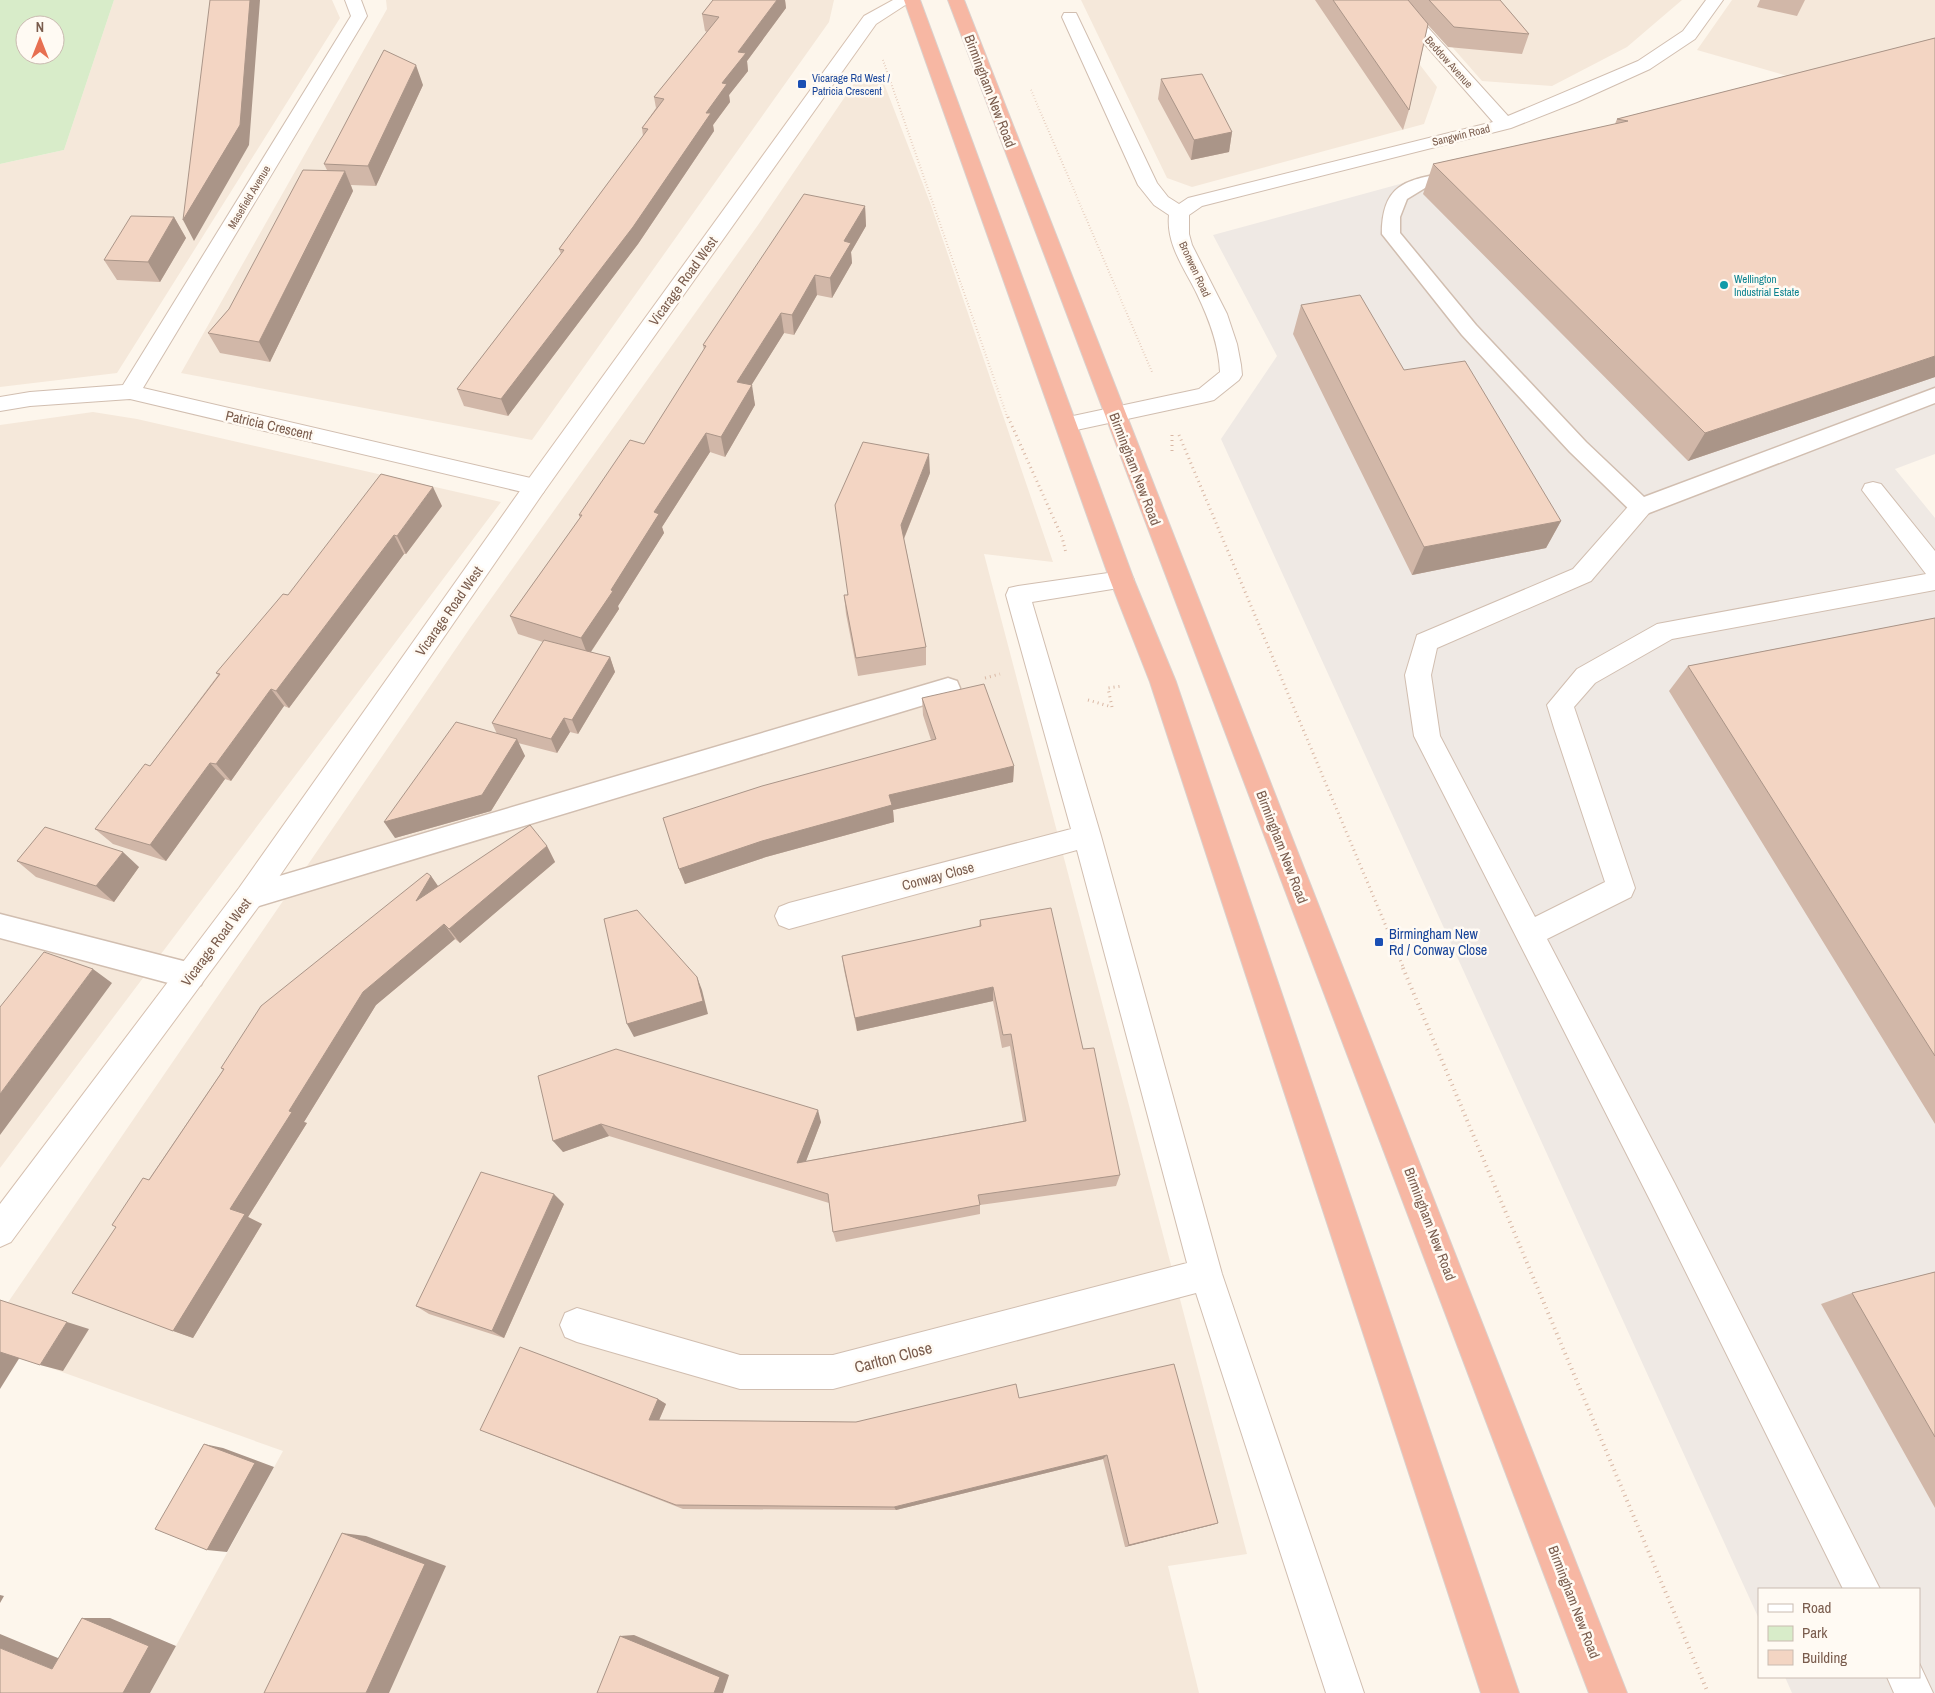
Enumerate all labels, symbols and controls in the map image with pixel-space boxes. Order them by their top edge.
north arrow [15,15,65,65]
text: N [36,18,44,36]
street label: Birmingham New Road [960,32,1020,150]
street label: Beddow Avenue [1422,33,1476,91]
place label: Vicarage Rd West / Patricia Crescent [812,71,890,98]
marker: Vicarage Rd West / Patricia Crescent [796,78,808,90]
street label: Sangwin Road [1431,121,1491,149]
street label: Masefield Avenue [225,163,273,231]
street label: Vicarage Road West [645,233,721,329]
street label: Bronwen Road [1176,239,1214,299]
place label: Wellington Industrial Estate [1734,272,1799,299]
marker: Wellington Industrial Estate [1718,279,1730,291]
street label: Patricia Crescent [224,406,314,444]
street label: Birmingham New Road [1105,410,1165,528]
street label: Vicarage Road West [411,563,487,659]
street label: Birmingham New Road [1252,788,1312,906]
street label: Conway Close [900,858,976,894]
street label: Vicarage Road West [177,894,255,990]
place label: Birmingham New Rd / Conway Close [1389,925,1487,959]
marker: Birmingham New Rd / Conway Close [1373,936,1385,948]
street label: Birmingham New Road [1400,1165,1460,1283]
street label: Carlton Close [852,1336,934,1378]
street label: Birmingham New Road [1544,1543,1604,1661]
legend [1758,1588,1920,1678]
text: Road [1802,1597,1831,1618]
text: Park [1802,1622,1828,1643]
text: Building [1802,1647,1847,1668]

